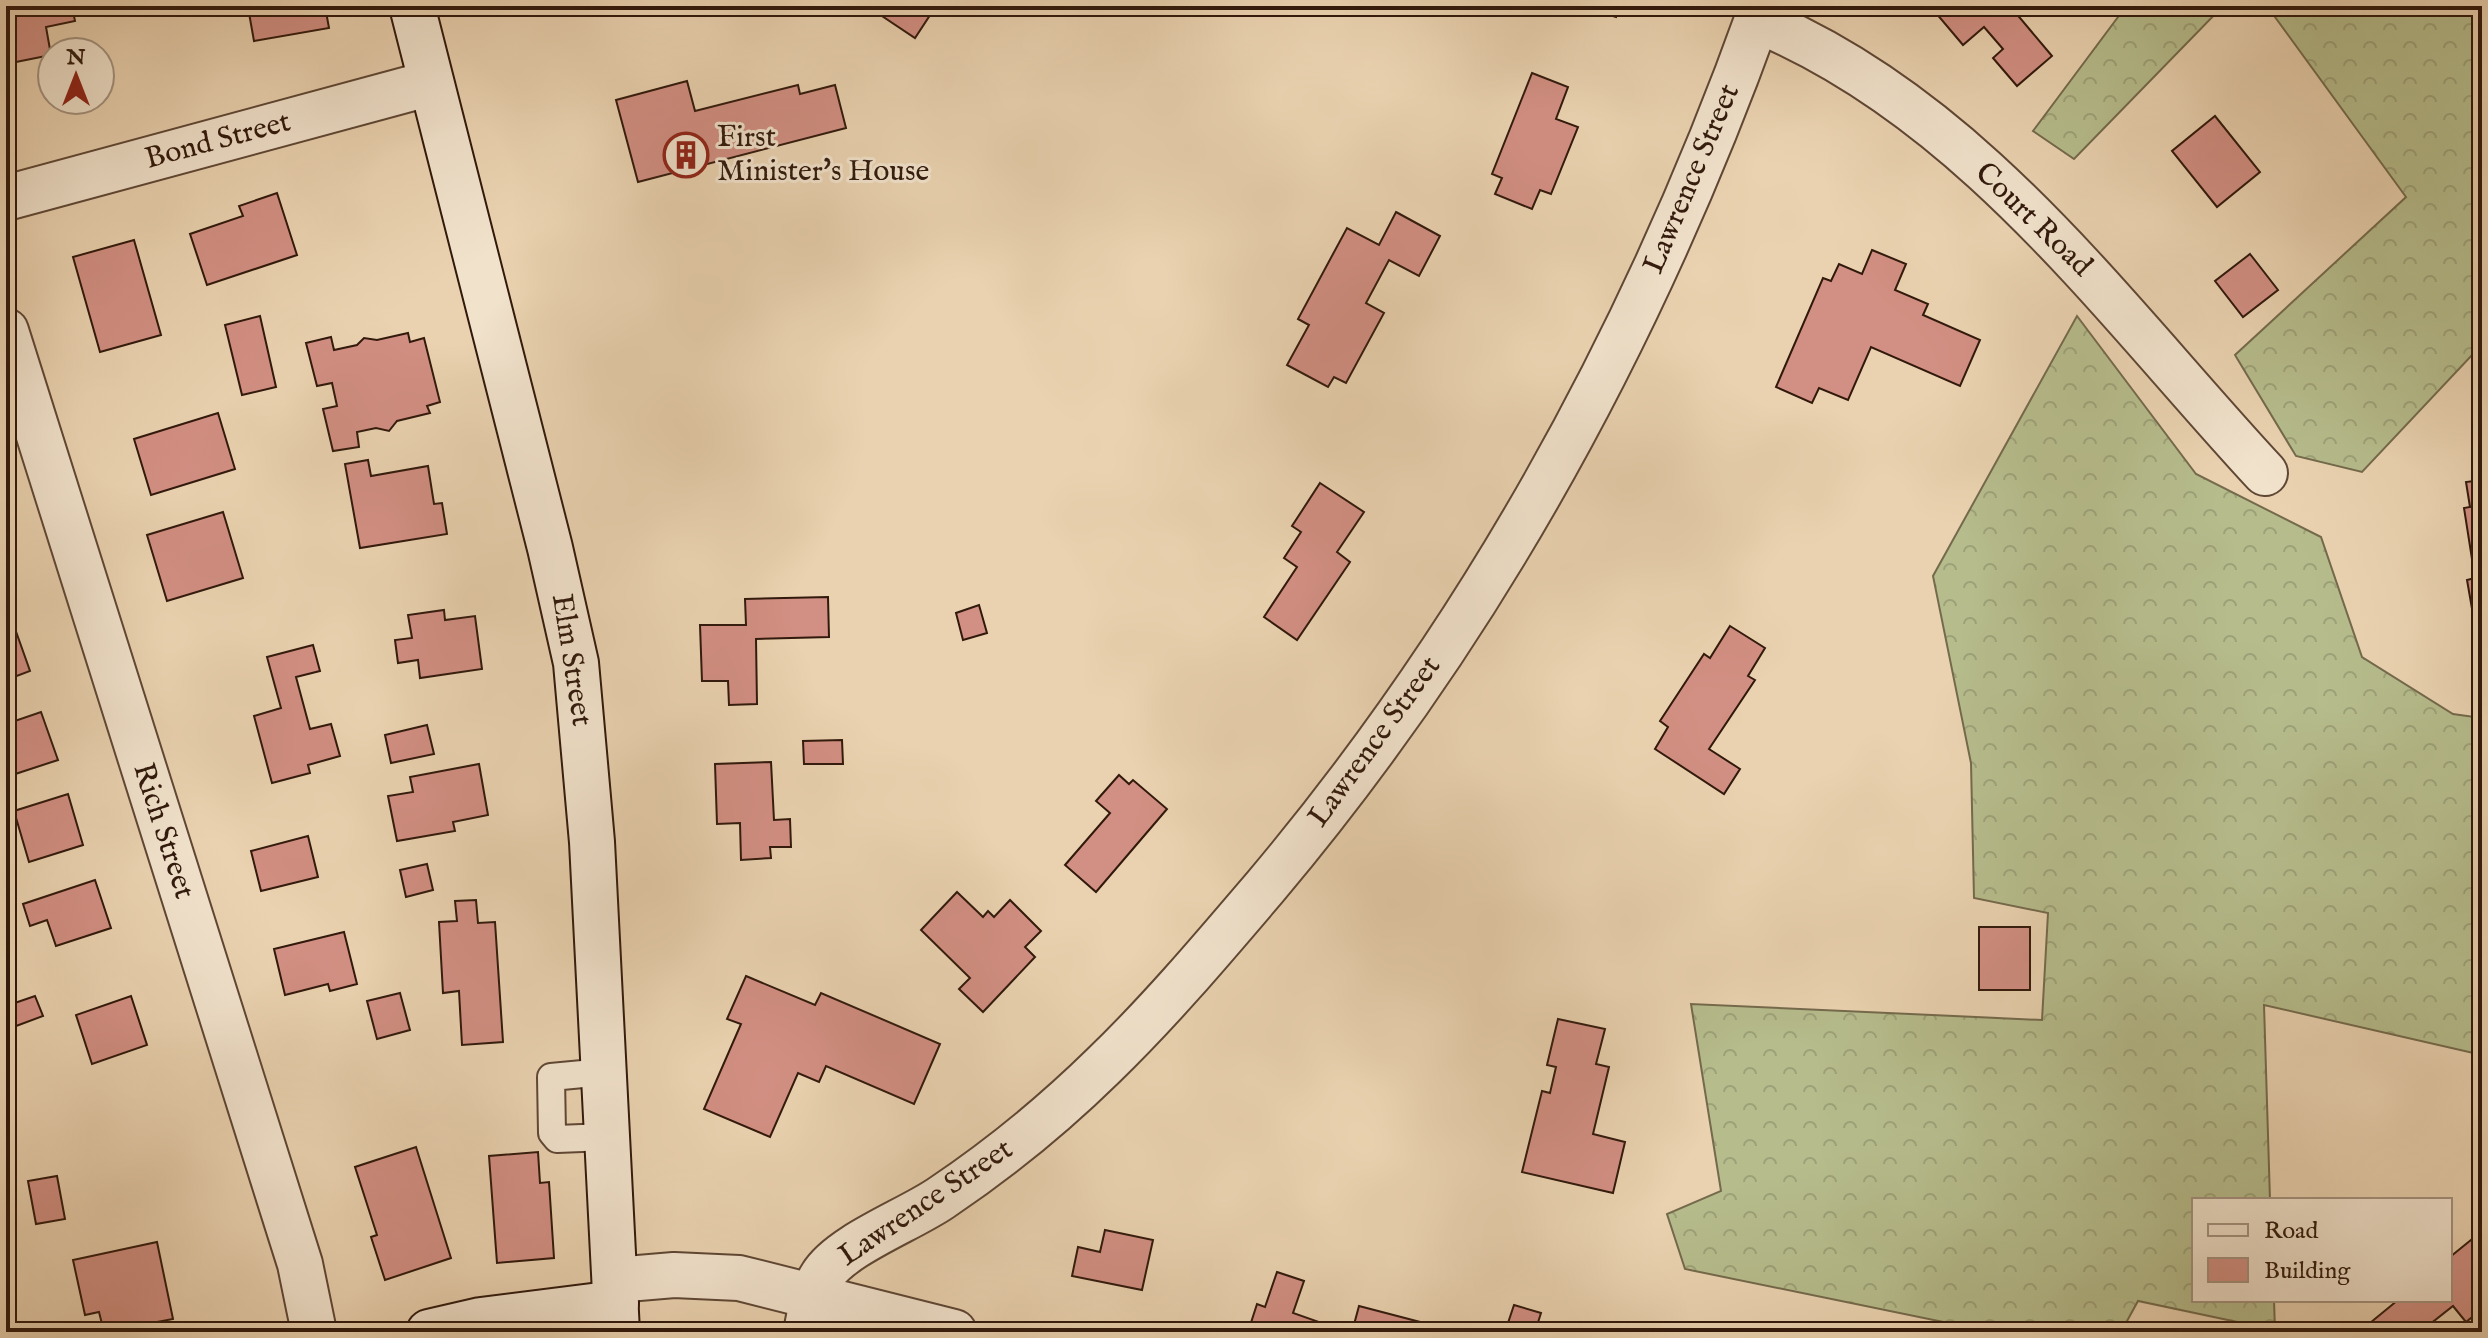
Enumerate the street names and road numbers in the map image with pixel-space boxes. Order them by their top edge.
street label: Lawrence Street [1635,79,1749,279]
street label: Bond Street [141,103,295,179]
street label: Court Road [1966,155,2100,286]
street label: Elm Street [542,591,600,729]
street label: Lawrence Street [1300,649,1450,835]
street label: Rich Street [123,758,203,904]
street label: Lawrence Street [832,1131,1020,1275]

